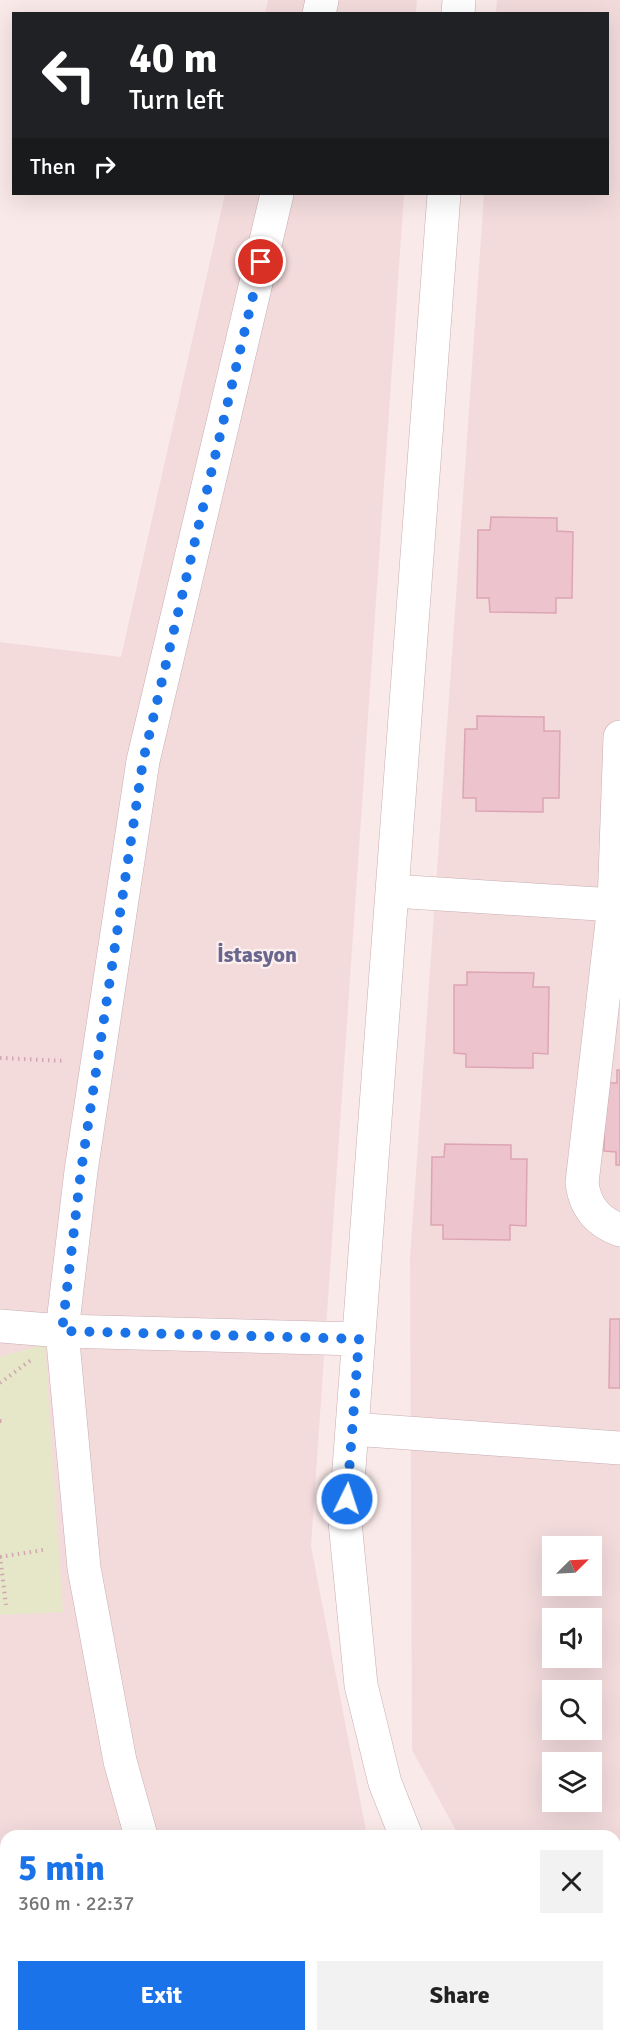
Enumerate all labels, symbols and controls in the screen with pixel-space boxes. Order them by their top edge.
text: 40 m [129,33,218,84]
icon: left [30,36,108,114]
text: Turn left [129,84,224,117]
icon: right [88,150,121,183]
text: Then [30,153,76,180]
pin [235,236,286,287]
icon: arrive [244,245,277,278]
district label: İstasyon [217,941,297,968]
position arrow [315,1467,379,1531]
north arrow [542,1536,602,1596]
map controls [542,1536,602,1812]
button: sound [542,1608,602,1668]
button: search [542,1680,602,1740]
button: layers [542,1752,602,1812]
text: 5 min [18,1846,105,1891]
button: close [540,1850,603,1913]
text: 360 m · 22:37 [18,1891,134,1916]
button: Exit [18,1961,305,2030]
button: Share [317,1961,603,2030]

